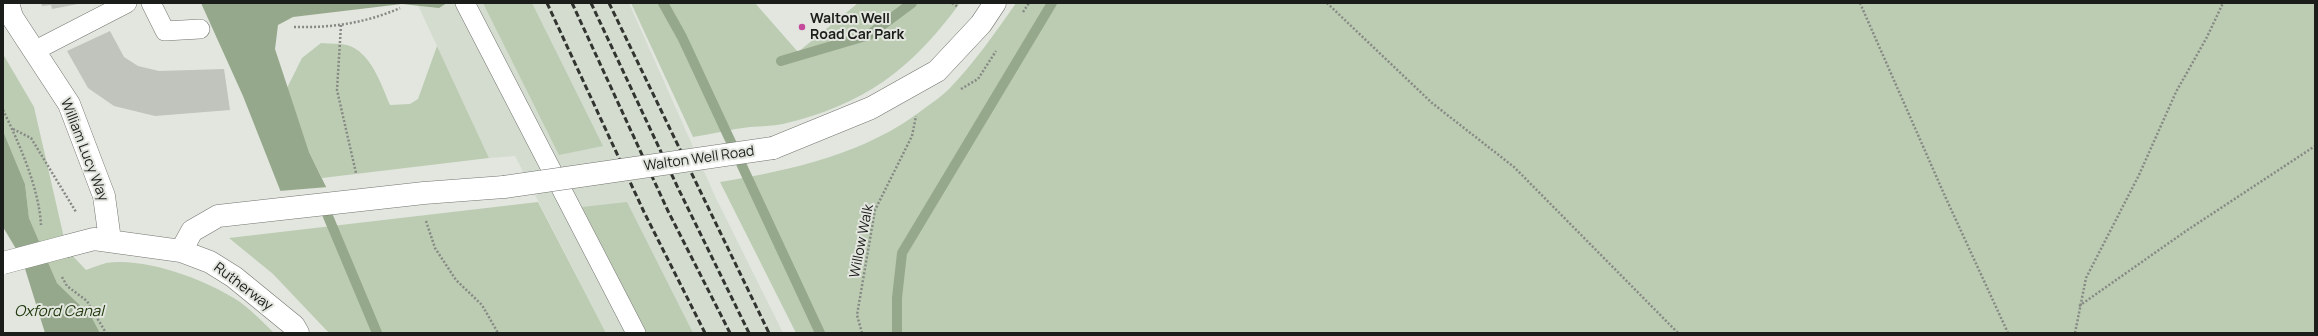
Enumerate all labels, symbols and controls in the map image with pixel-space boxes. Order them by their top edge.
place label: Walton Well Road Car Park [810,11,904,44]
marker: Walton Well Road Car Park [797,22,807,32]
street label: William Lucy Way [57,96,111,204]
street label: Walton Well Road [643,143,755,175]
street label: Willow Walk [847,203,877,279]
street label: Rutherway [210,259,276,315]
water label: Oxford Canal [14,303,104,321]

